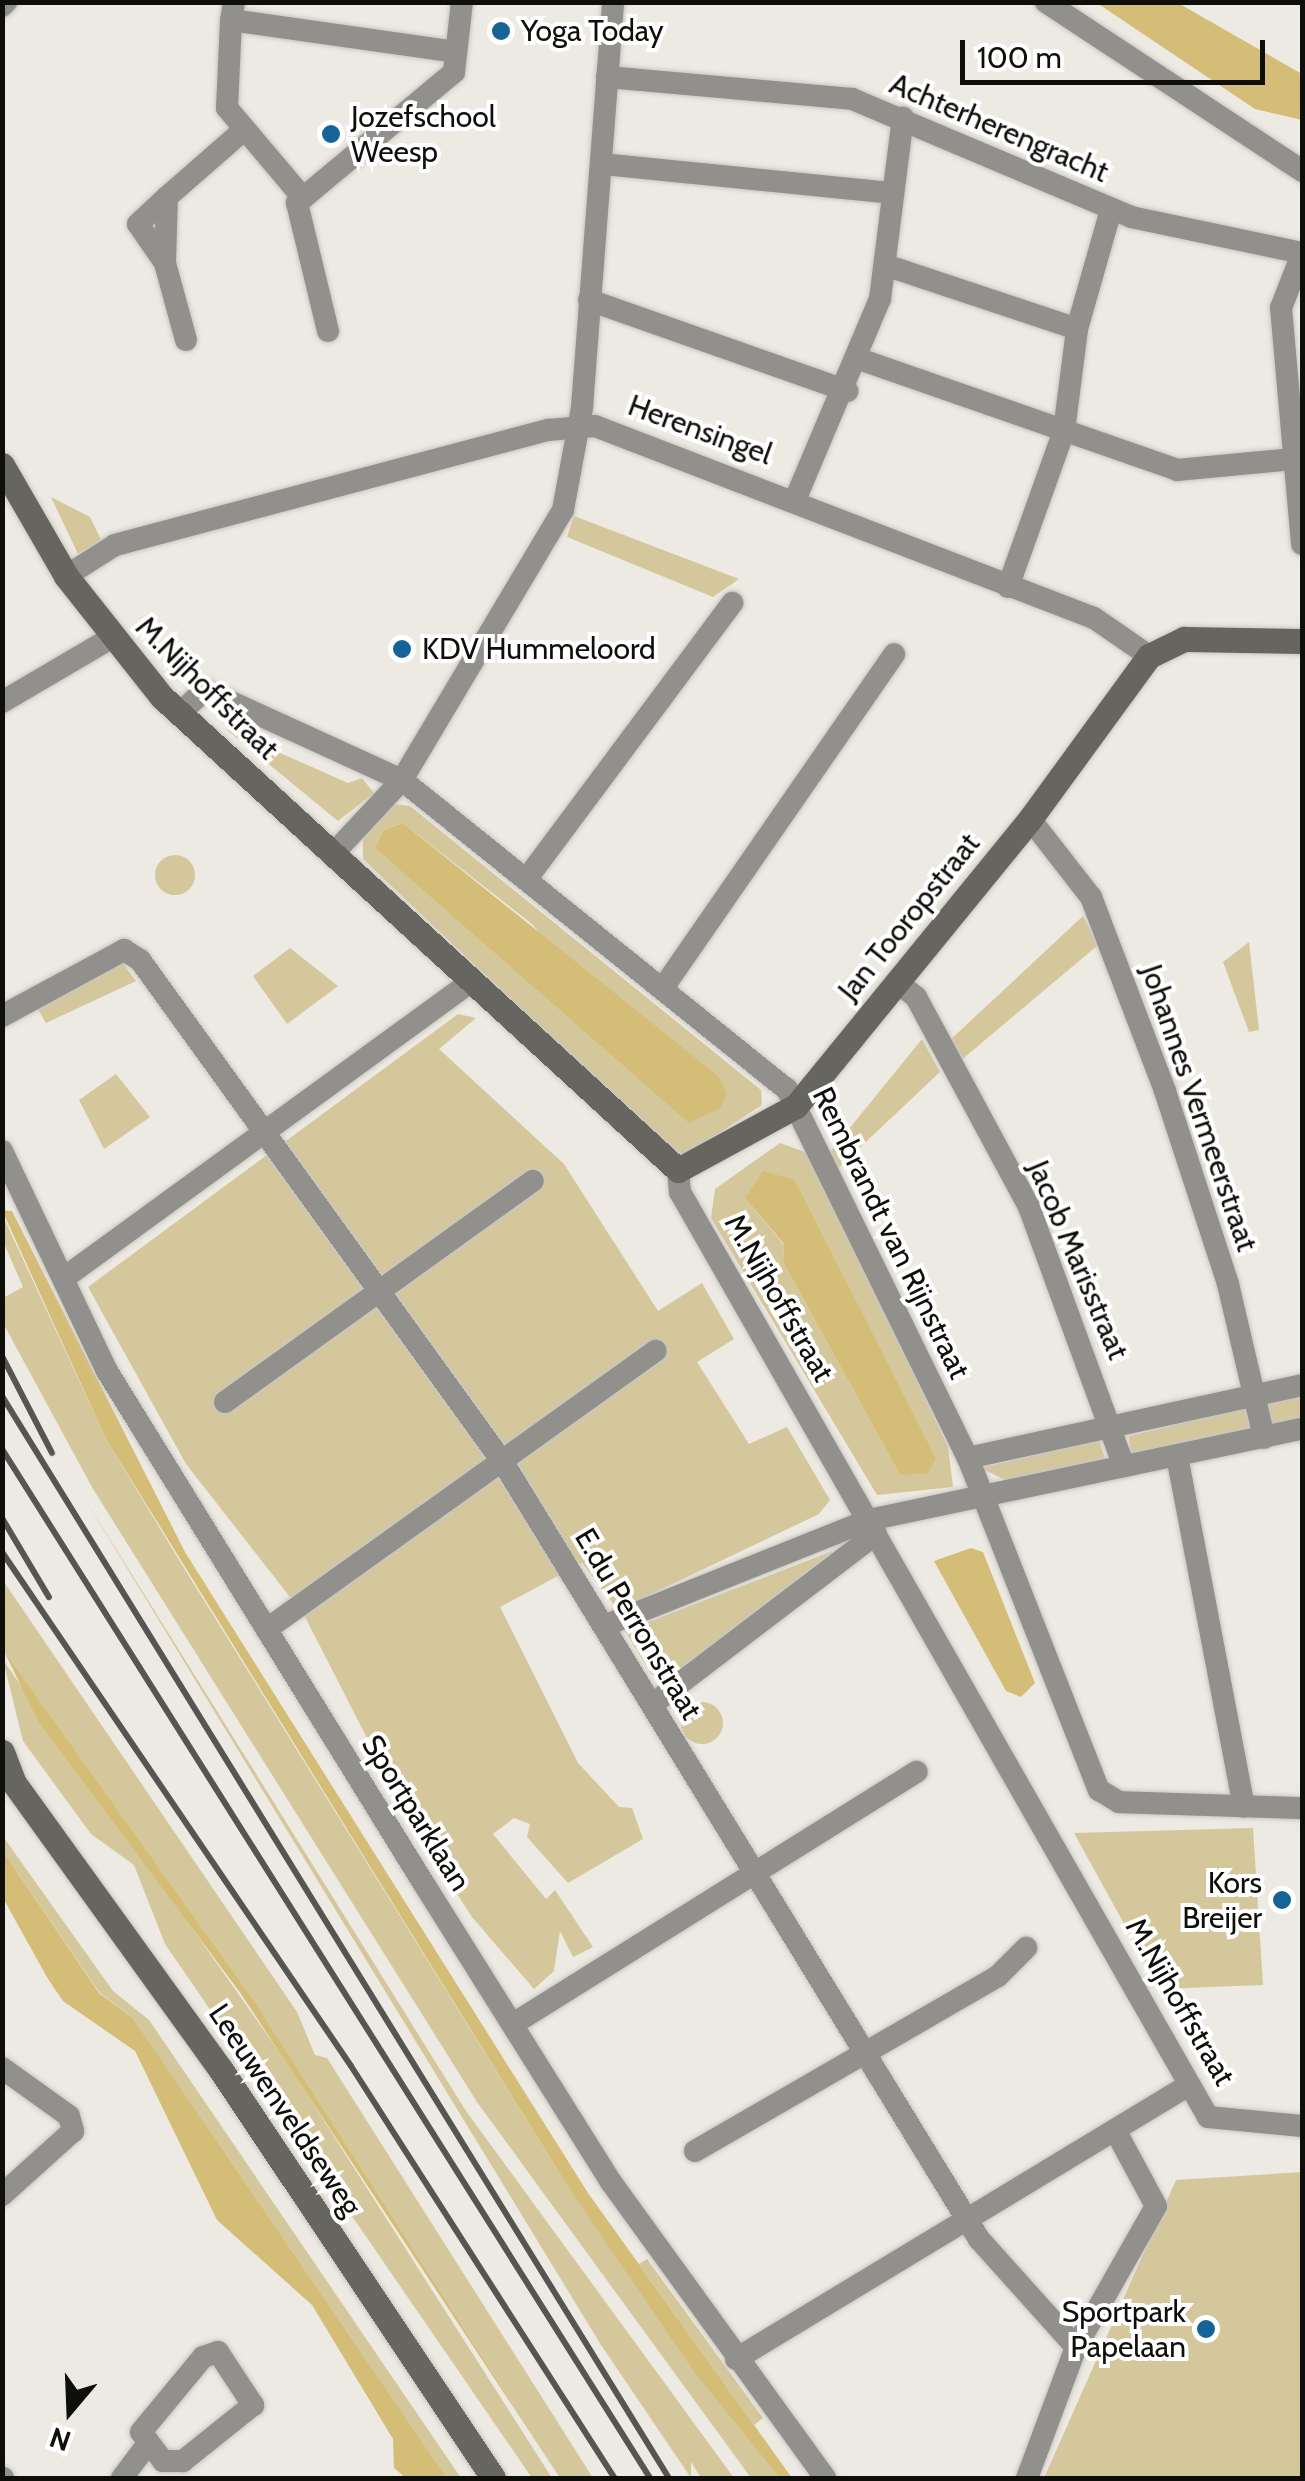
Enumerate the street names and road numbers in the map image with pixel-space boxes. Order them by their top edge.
street label: Achterherengracht [884,66,1114,190]
street label: Herensingel [623,387,777,473]
street label: M.Nijhoffstraat [128,609,286,767]
street label: Jan Tooropstraat [831,826,987,1008]
street label: Johannes Vermeerstraat [1133,960,1265,1256]
street label: Rembrandt van Rijnstraat [805,1081,977,1385]
street label: Jacob Marisstraat [1020,1155,1136,1365]
street label: M.Nijhoffstraat [717,1208,841,1388]
street label: E.du Perronstraat [567,1522,709,1726]
street label: Sportparklaan [354,1728,478,1898]
street label: M.Nijhoffstraat [1118,1912,1242,2092]
street label: Leeuwenveldseweg [201,1997,369,2223]

